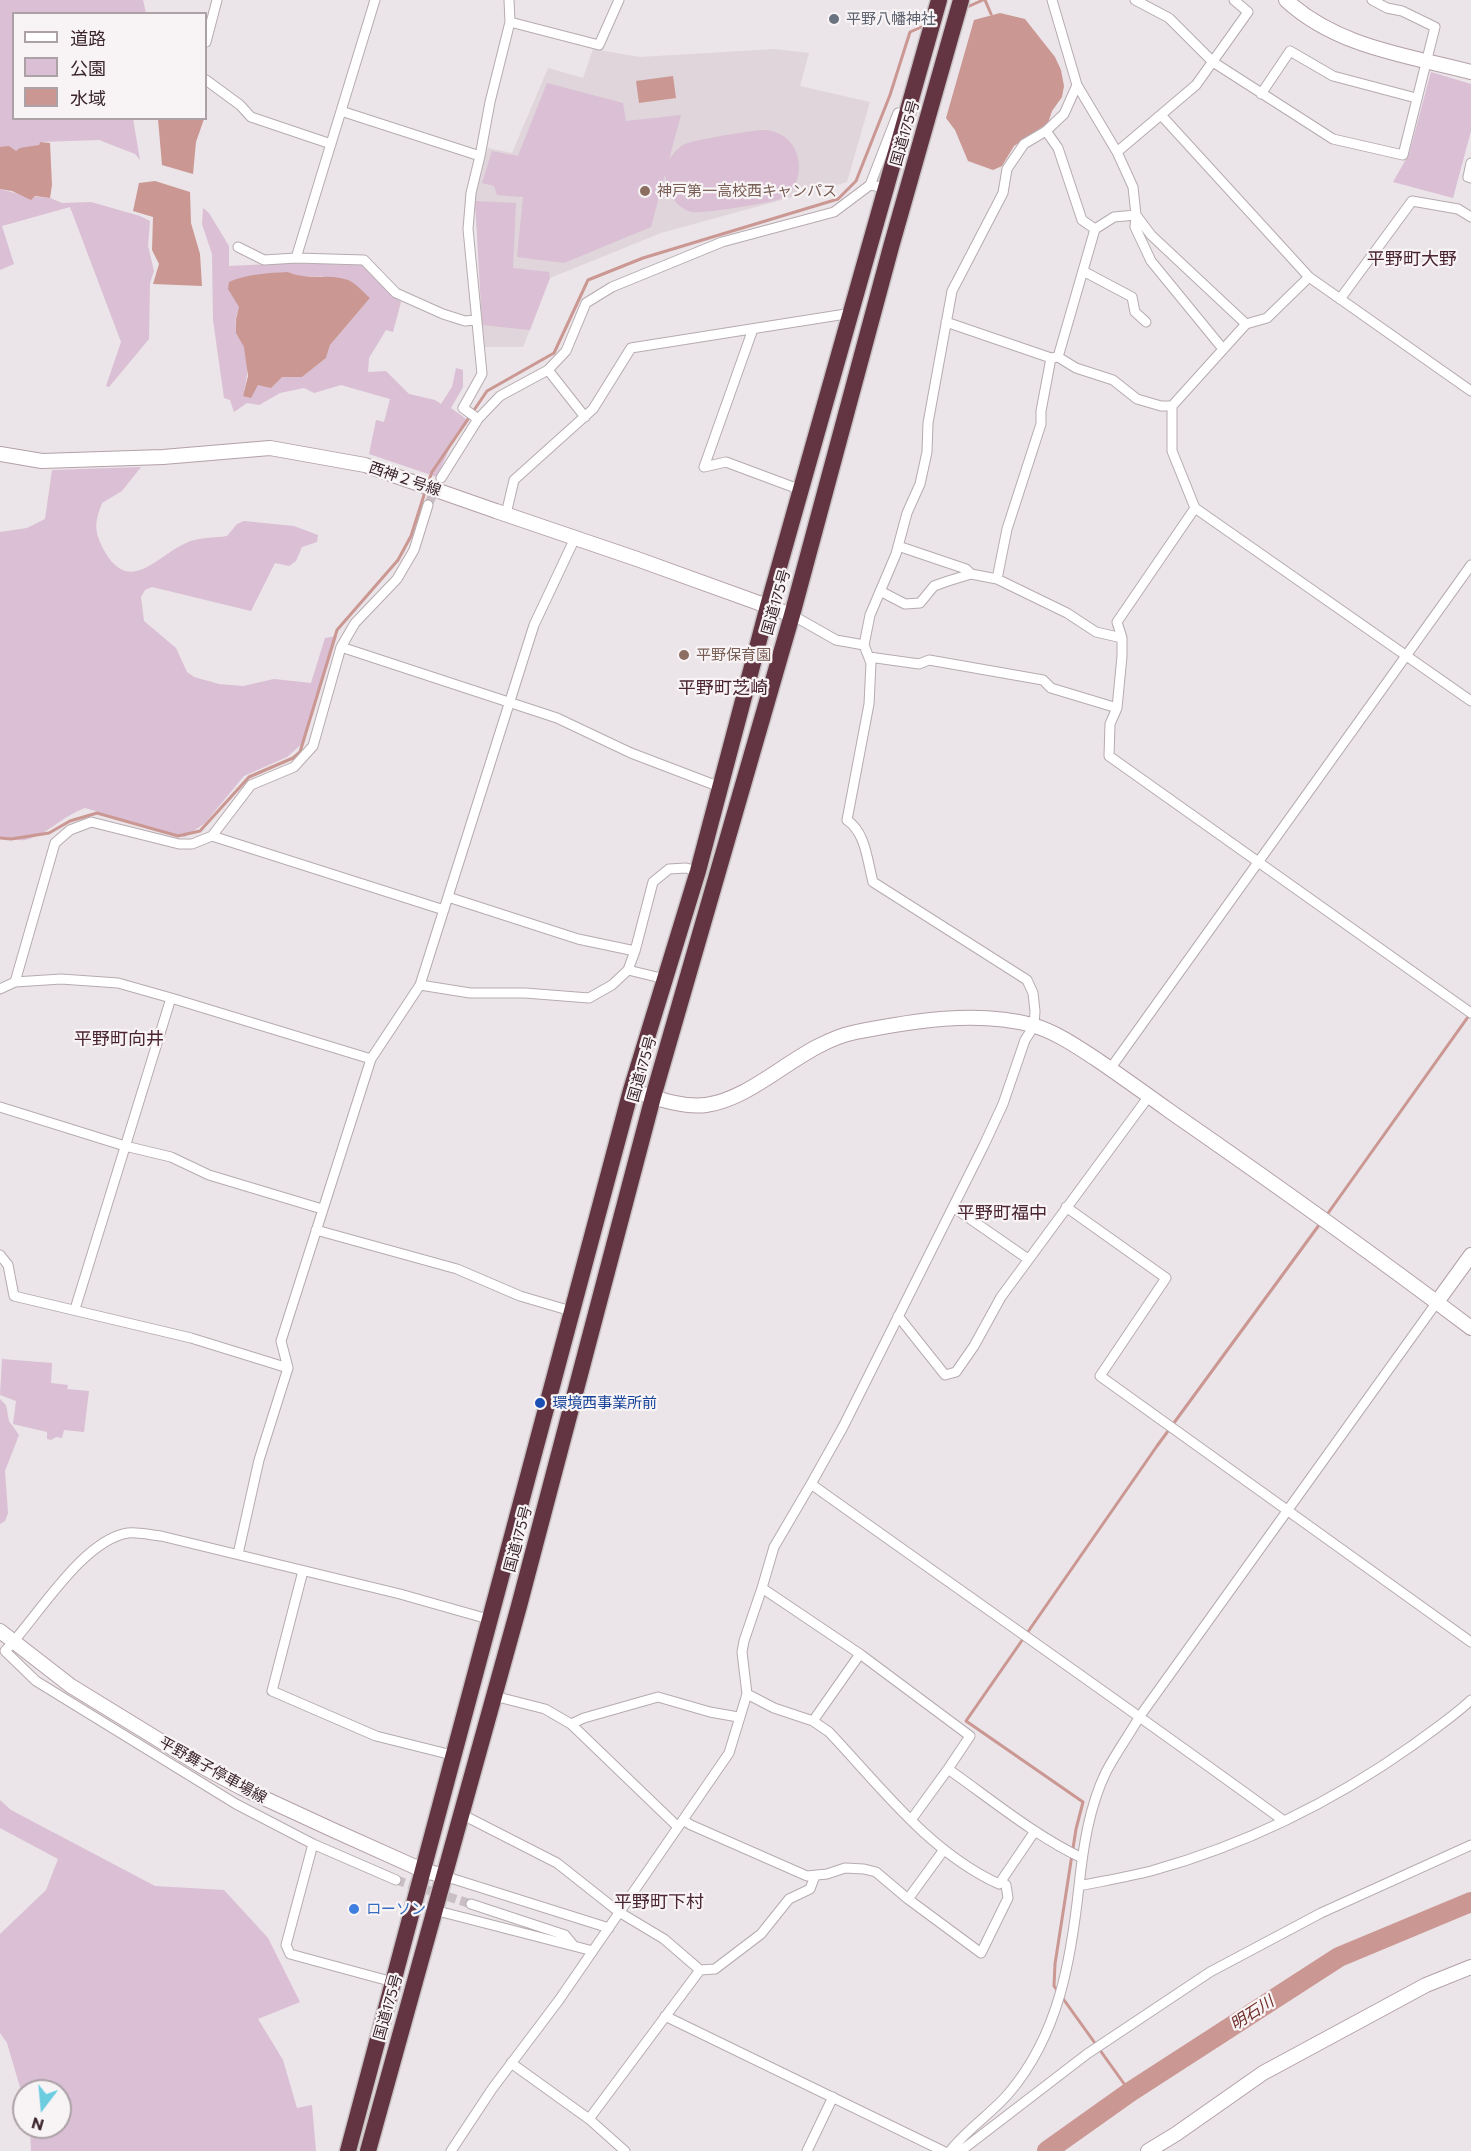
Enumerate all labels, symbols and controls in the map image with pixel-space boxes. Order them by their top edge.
place label: 平野八幡神社 [846,10,936,28]
legend [12,12,207,120]
marker: 平野八幡神社 [827,12,841,26]
text: 道路 [70,27,106,49]
text: 公園 [70,57,106,79]
text: 水域 [70,87,106,109]
street label: 国道175号 [887,98,923,168]
place label: 神戸第一高校西キャンパス [657,182,837,200]
marker: 神戸第一高校西キャンパス [638,184,652,198]
district label: 平野町大野 [1367,248,1457,270]
street label: 西神２号線 [367,458,443,500]
street label: 国道175号 [758,567,794,637]
place label: 平野保育園 [696,646,771,664]
marker: 平野保育園 [677,648,691,662]
district label: 平野町芝崎 [678,677,768,699]
district label: 平野町向井 [74,1028,164,1050]
street label: 国道175号 [624,1034,660,1104]
district label: 平野町福中 [957,1202,1047,1224]
place label: 環境西事業所前 [552,1394,657,1412]
marker: 環境西事業所前 [533,1396,547,1410]
street label: 国道175号 [501,1504,535,1574]
street label: 平野舞子停車場線 [156,1733,270,1807]
district label: 平野町下村 [614,1891,704,1913]
place label: ローソン [366,1900,426,1918]
marker: ローソン [347,1902,361,1916]
street label: 国道175号 [370,1972,406,2042]
water label: 明石川 [1227,1992,1277,2034]
north arrow [12,2079,72,2139]
text: N [29,2114,46,2136]

